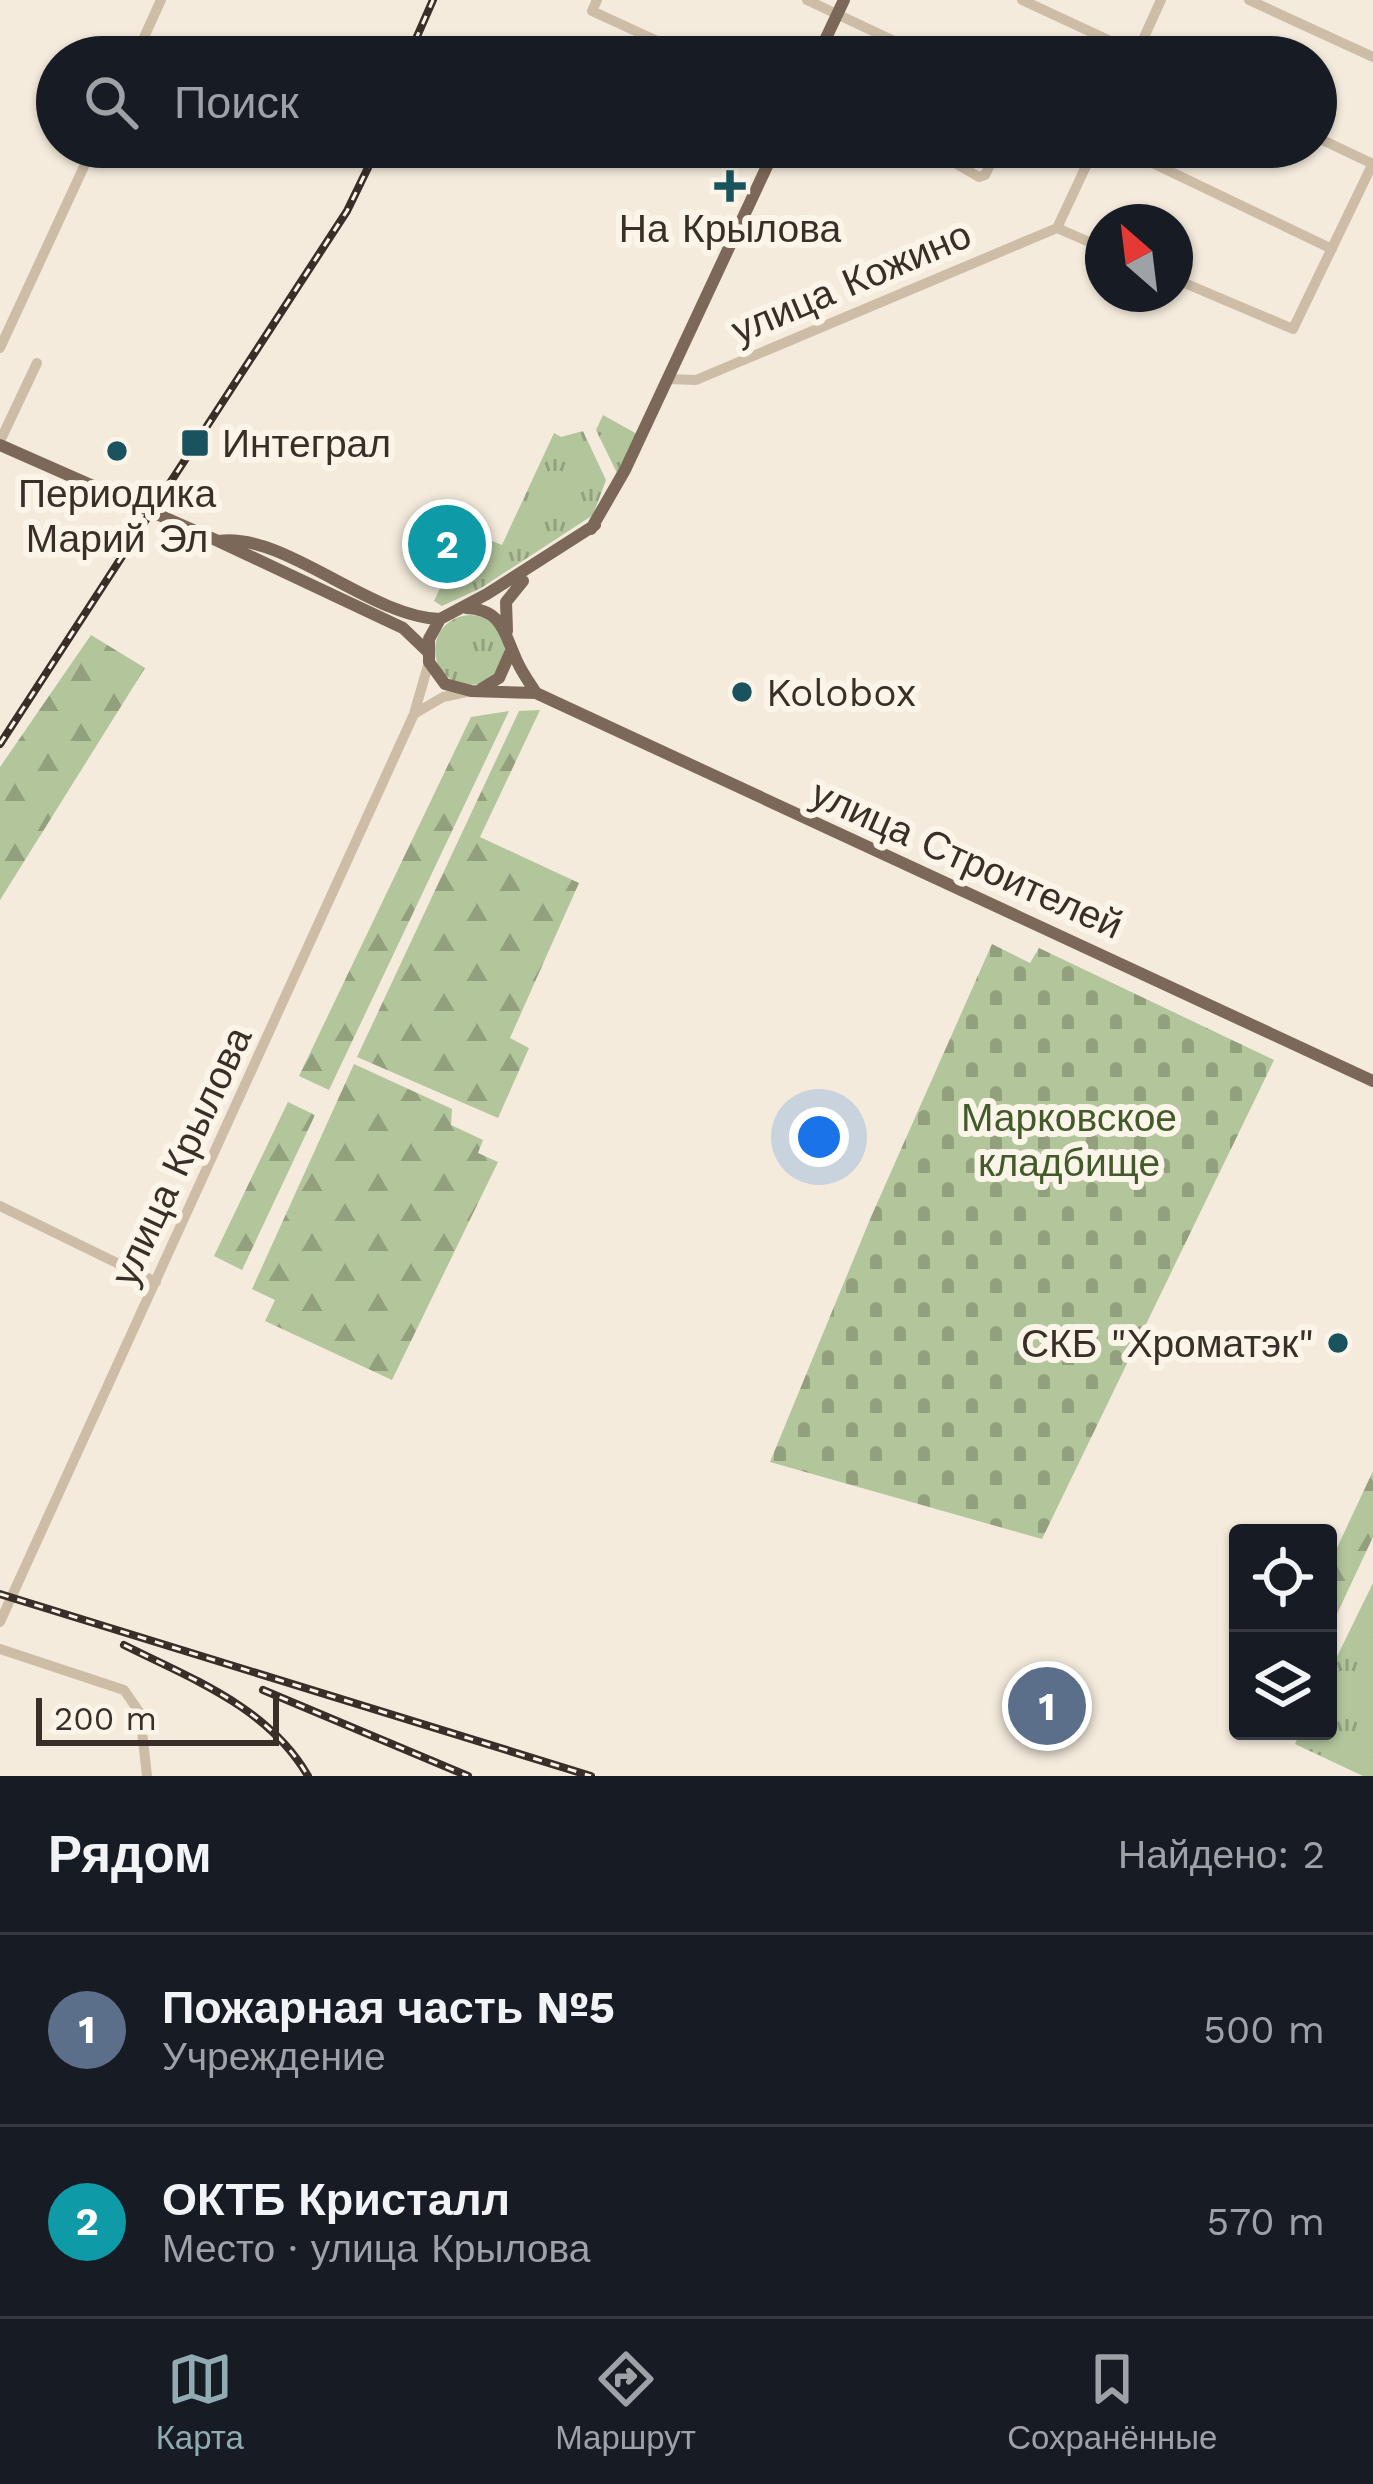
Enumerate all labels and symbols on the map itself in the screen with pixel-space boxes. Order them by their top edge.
marker: На Крылова [717,173,743,199]
north arrow [1085,204,1193,312]
place label: На Крылова [619,206,842,251]
street label: улица Кожино [725,211,977,353]
place label: Интеграл [222,421,391,466]
marker: Интеграл [179,427,211,459]
marker: Периодика Марий Эл [104,438,130,464]
place label: Периодика Марий Эл [18,471,216,561]
pin: 2 [408,499,486,589]
place label: Kolobox [766,670,917,715]
marker: Kolobox [729,679,755,705]
street label: улица Строителей [804,770,1130,948]
street label: улица Крылова [101,1019,261,1292]
park label: Марковское кладбище [961,1095,1177,1185]
your location [789,1107,849,1167]
place label: СКБ "Хроматэк" [1021,1321,1314,1366]
marker: СКБ "Хроматэк" [1325,1330,1351,1356]
pin: 1 [1008,1661,1086,1751]
scale bar [36,1692,279,1745]

